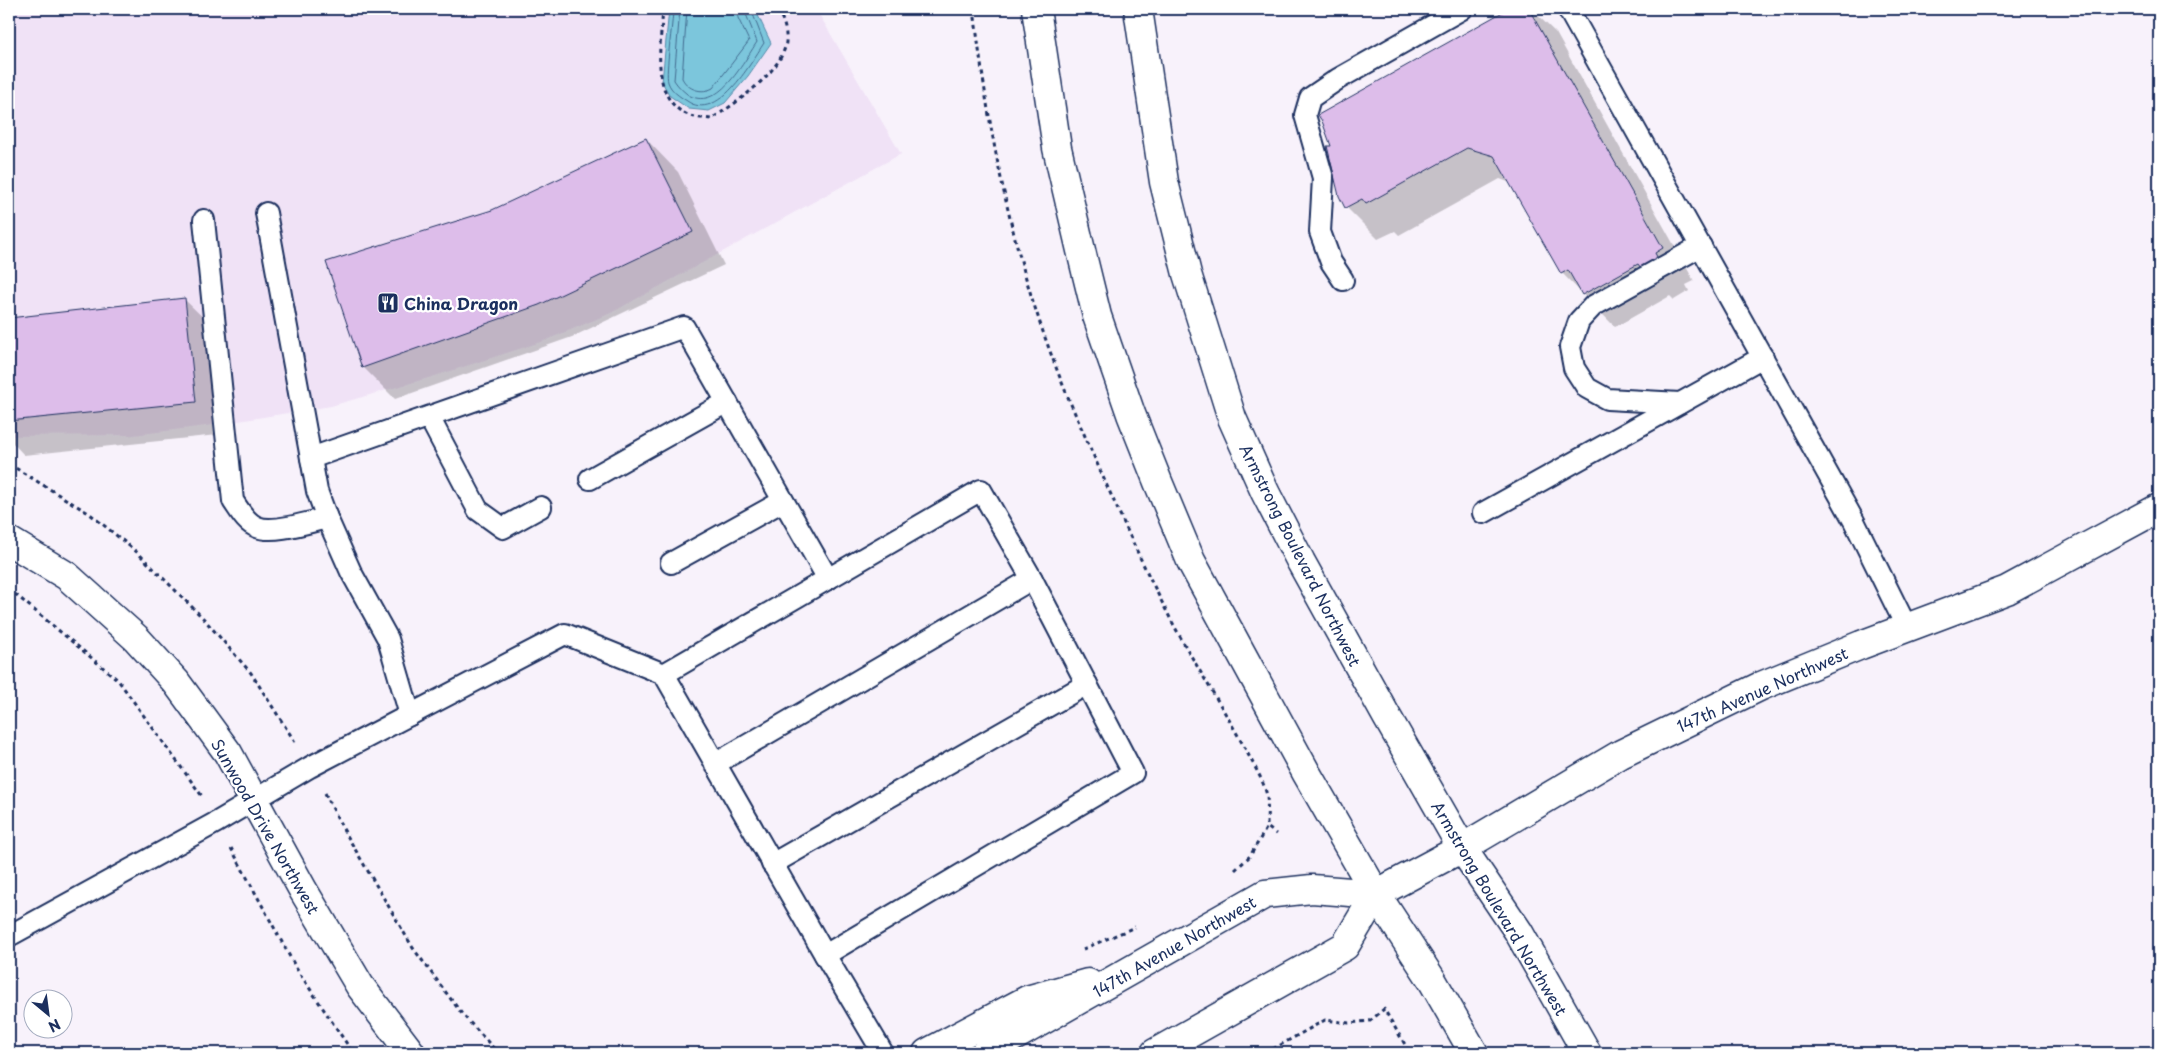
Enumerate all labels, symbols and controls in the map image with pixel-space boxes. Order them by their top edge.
restaurant icon: China Dragon [376,291,400,315]
place label: China Dragon [404,291,518,315]
street label: Armstrong Boulevard Northwest [1234,440,1368,670]
street label: 147th Avenue Northwest [1673,640,1851,738]
street label: Sunwood Drive Northwest [206,734,326,918]
street label: Armstrong Boulevard Northwest [1426,796,1574,1020]
street label: 147th Avenue Northwest [1088,889,1260,1003]
north arrow [22,990,72,1040]
text: N [45,1014,64,1038]

